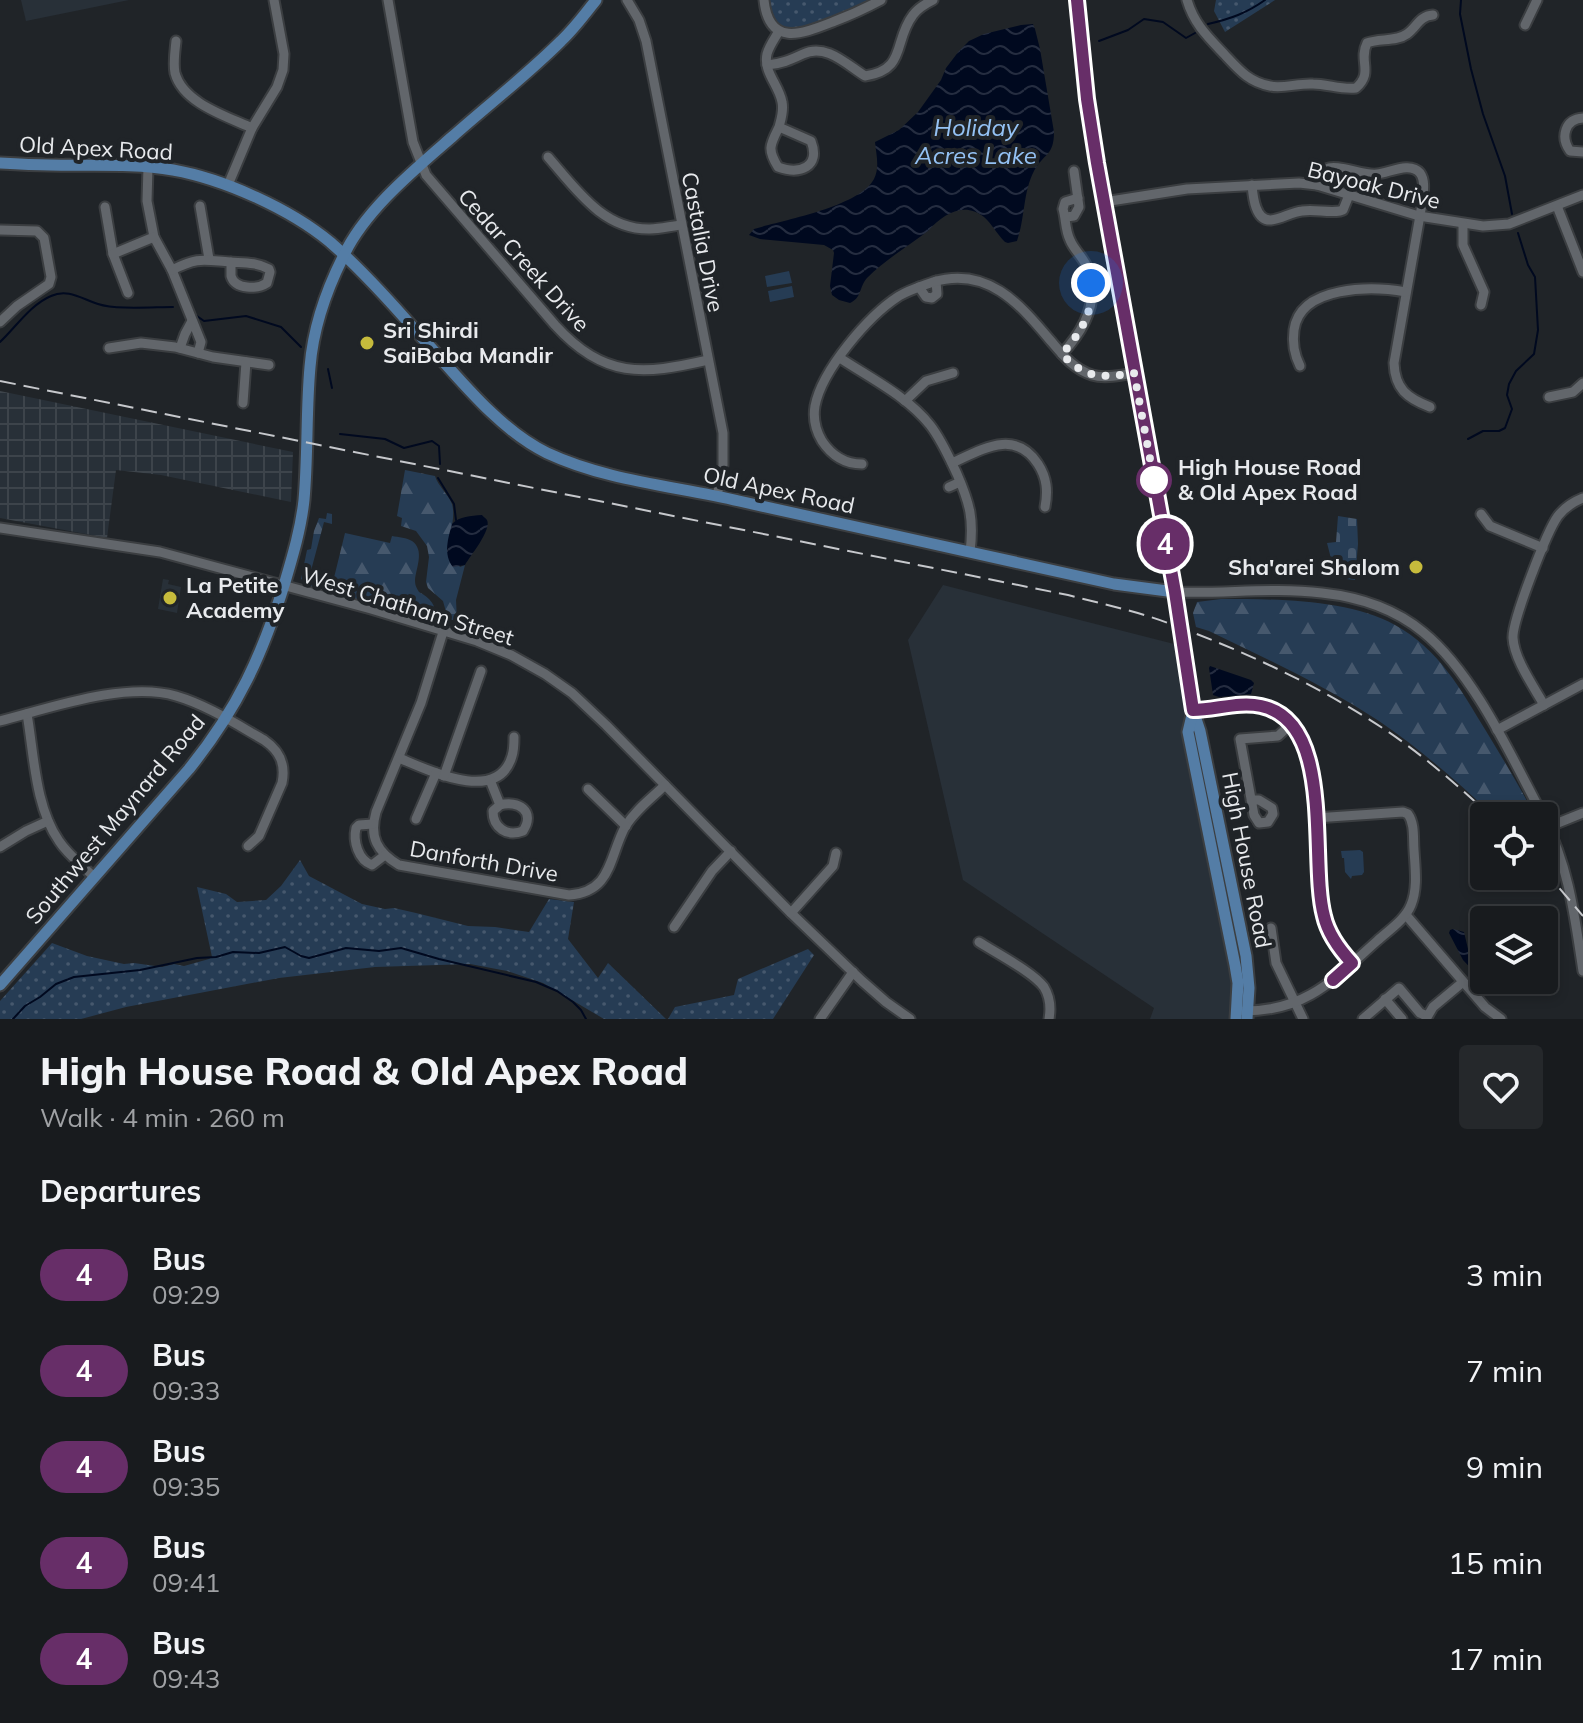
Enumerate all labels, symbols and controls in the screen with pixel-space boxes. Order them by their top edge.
water label: Holiday Acres Lake [914,112,1037,170]
street label: Old Apex Road [18,130,174,166]
street label: Bayoak Drive [1305,155,1443,215]
street label: Castalia Drive [676,170,730,314]
street label: Cedar Creek Drive [452,182,596,338]
your location [1071,263,1111,303]
place label: Sri Shirdi SaiBaba Mandir [383,316,553,369]
marker: Sri Shirdi SaiBaba Mandir [358,334,376,352]
place label: High House Road & Old Apex Road [1178,453,1361,506]
street label: Old Apex Road [701,460,857,520]
marker: High House Road & Old Apex Road [1137,463,1171,497]
line badge: 4 [1139,518,1191,570]
text: 4 [1157,526,1173,561]
place label: Sha'arei Shalom [1228,553,1400,581]
marker: Sha'arei Shalom [1407,558,1425,576]
street label: West Chatham Street [299,560,518,652]
place label: La Petite Academy [186,571,284,624]
marker: La Petite Academy [161,589,179,607]
street label: Southwest Maynard Road [19,708,211,930]
street label: High House Road [1216,770,1278,950]
map controls [1470,802,1558,994]
button: locate [1470,802,1558,890]
street label: Danforth Drive [408,834,560,888]
button: layers [1470,906,1558,994]
button: heart [1459,1045,1543,1129]
text: High House Road & Old Apex Road [40,1047,688,1095]
text: Walk · 4 min · 260 m [40,1101,285,1134]
text: Departures [40,1172,201,1210]
text: Bus [152,1240,206,1278]
text: 3 min [1466,1256,1543,1294]
text: 4 [76,1257,92,1292]
text: 09:29 [152,1278,220,1311]
text: Bus [152,1336,206,1374]
text: 7 min [1466,1352,1543,1390]
text: 4 [76,1353,92,1388]
text: 09:33 [152,1374,220,1407]
text: Bus [152,1432,206,1470]
text: 9 min [1466,1448,1543,1486]
text: 4 [76,1449,92,1484]
text: 09:35 [152,1470,220,1503]
text: Bus [152,1528,206,1566]
text: 15 min [1448,1544,1543,1582]
text: 4 [76,1545,92,1580]
text: 09:41 [152,1566,220,1599]
text: Bus [152,1624,206,1662]
text: 17 min [1448,1640,1543,1678]
text: 4 [76,1641,92,1676]
text: 09:43 [152,1662,220,1695]

